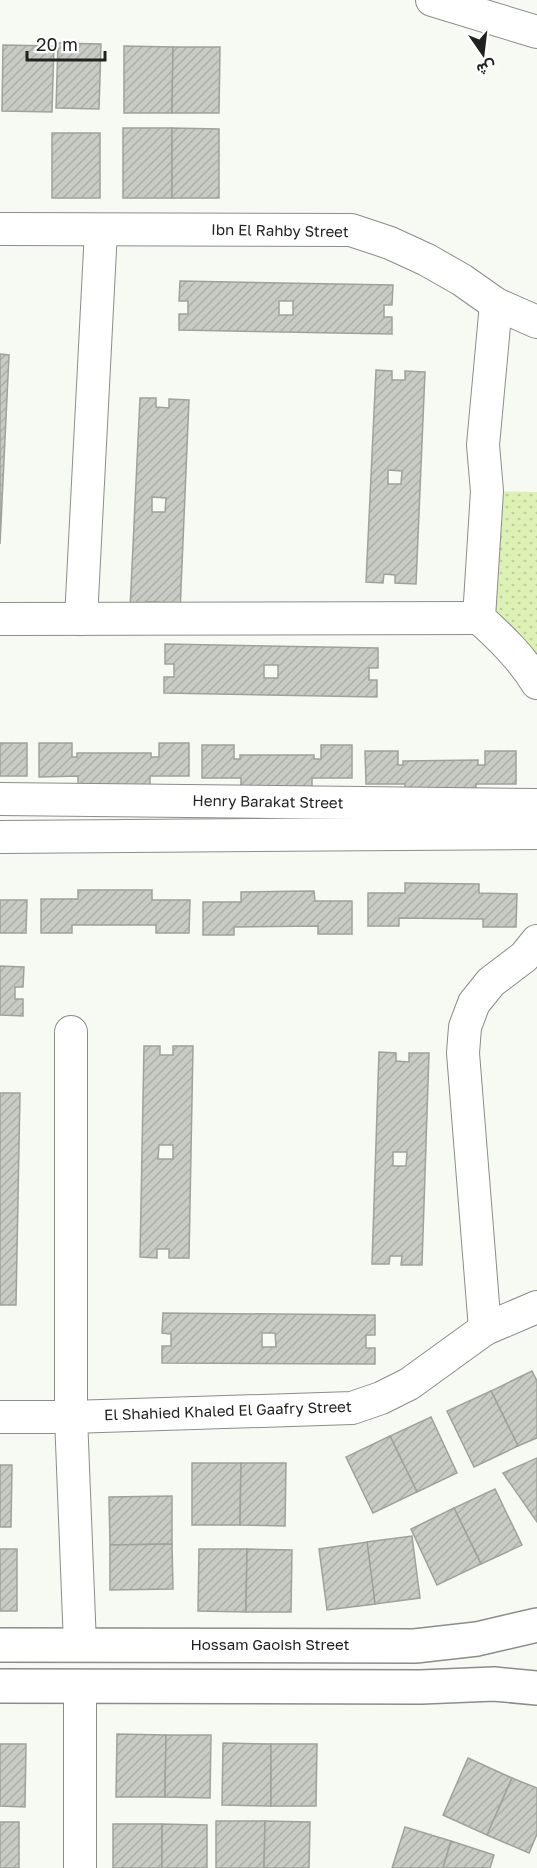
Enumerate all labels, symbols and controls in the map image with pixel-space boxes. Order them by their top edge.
scale bar [27,24,105,62]
north arrow [453,24,513,84]
text: 20 m [36,33,78,55]
text: ش [475,57,498,81]
street label: Ibn El Rahby Street [211,220,349,240]
street label: Henry Barakat Street [192,791,344,811]
street label: El Shahied Khaled El Gaafry Street [104,1397,352,1423]
street label: Hossam Gaoish Street [190,1635,350,1653]

